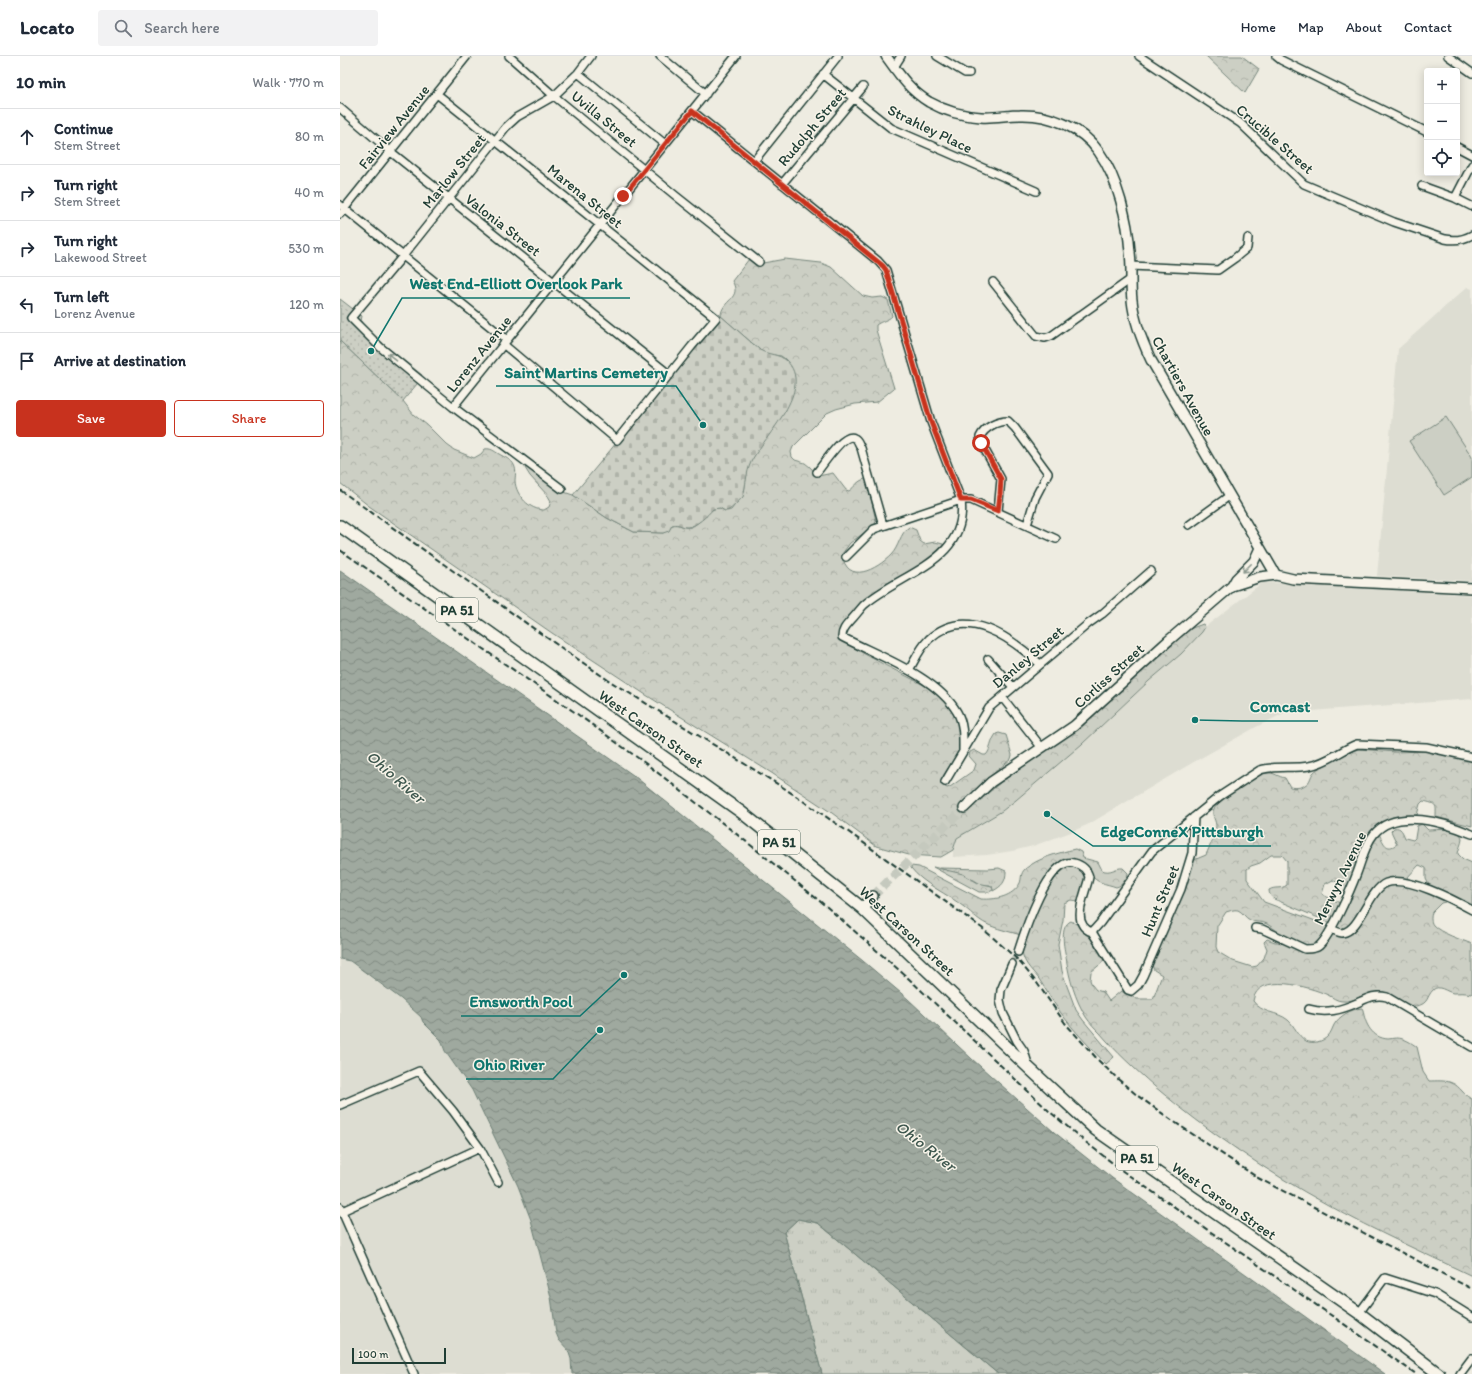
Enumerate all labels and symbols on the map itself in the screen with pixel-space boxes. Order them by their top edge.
street label: Fairview Avenue [355,81,433,173]
street label: Rudolph Street [774,84,850,170]
street label: Uvilla Street [567,87,641,151]
street label: Crucible Street [1232,100,1318,178]
street label: Strahley Place [885,101,975,157]
street label: Marlow Street [418,130,490,212]
street label: Marena Street [544,160,627,232]
route end [614,187,632,205]
street label: Valonia Street [462,190,545,260]
callout: West End-Elliott Overlook Park [402,270,630,298]
text: West End-Elliott Overlook Park [409,274,623,293]
street label: Lorenz Avenue [443,312,515,396]
street label: Chartiers Avenue [1148,333,1218,439]
one-way arrow [387,352,398,361]
callout: Saint Martins Cemetery [496,358,676,386]
text: Saint Martins Cemetery [504,363,668,383]
route start [972,434,990,452]
one-way arrow [1242,563,1252,573]
road number: PA 51 [436,598,478,622]
street label: Danley Street [989,622,1068,692]
street label: Corliss Street [1070,640,1148,712]
street label: West Carson Street [595,686,707,772]
callout: Comcast [1242,693,1318,721]
text: Comcast [1250,697,1310,716]
water label: Ohio River [363,746,430,809]
callout: EdgeConneX Pittsburgh [1093,818,1271,846]
text: EdgeConneX Pittsburgh [1101,822,1264,842]
street label: Merwyn Avenue [1310,828,1370,928]
road number: PA 51 [758,830,800,854]
street label: Hunt Street [1137,862,1183,940]
street label: West Carson Street [856,882,959,980]
callout: Emsworth Pool [461,988,580,1016]
text: Emsworth Pool [470,992,573,1011]
callout: Ohio River [466,1051,553,1079]
text: Ohio River [473,1055,545,1074]
water label: Ohio River [892,1117,961,1176]
road number: PA 51 [1116,1146,1158,1170]
street label: West Carson Street [1168,1158,1280,1244]
scale bar [352,1346,446,1365]

